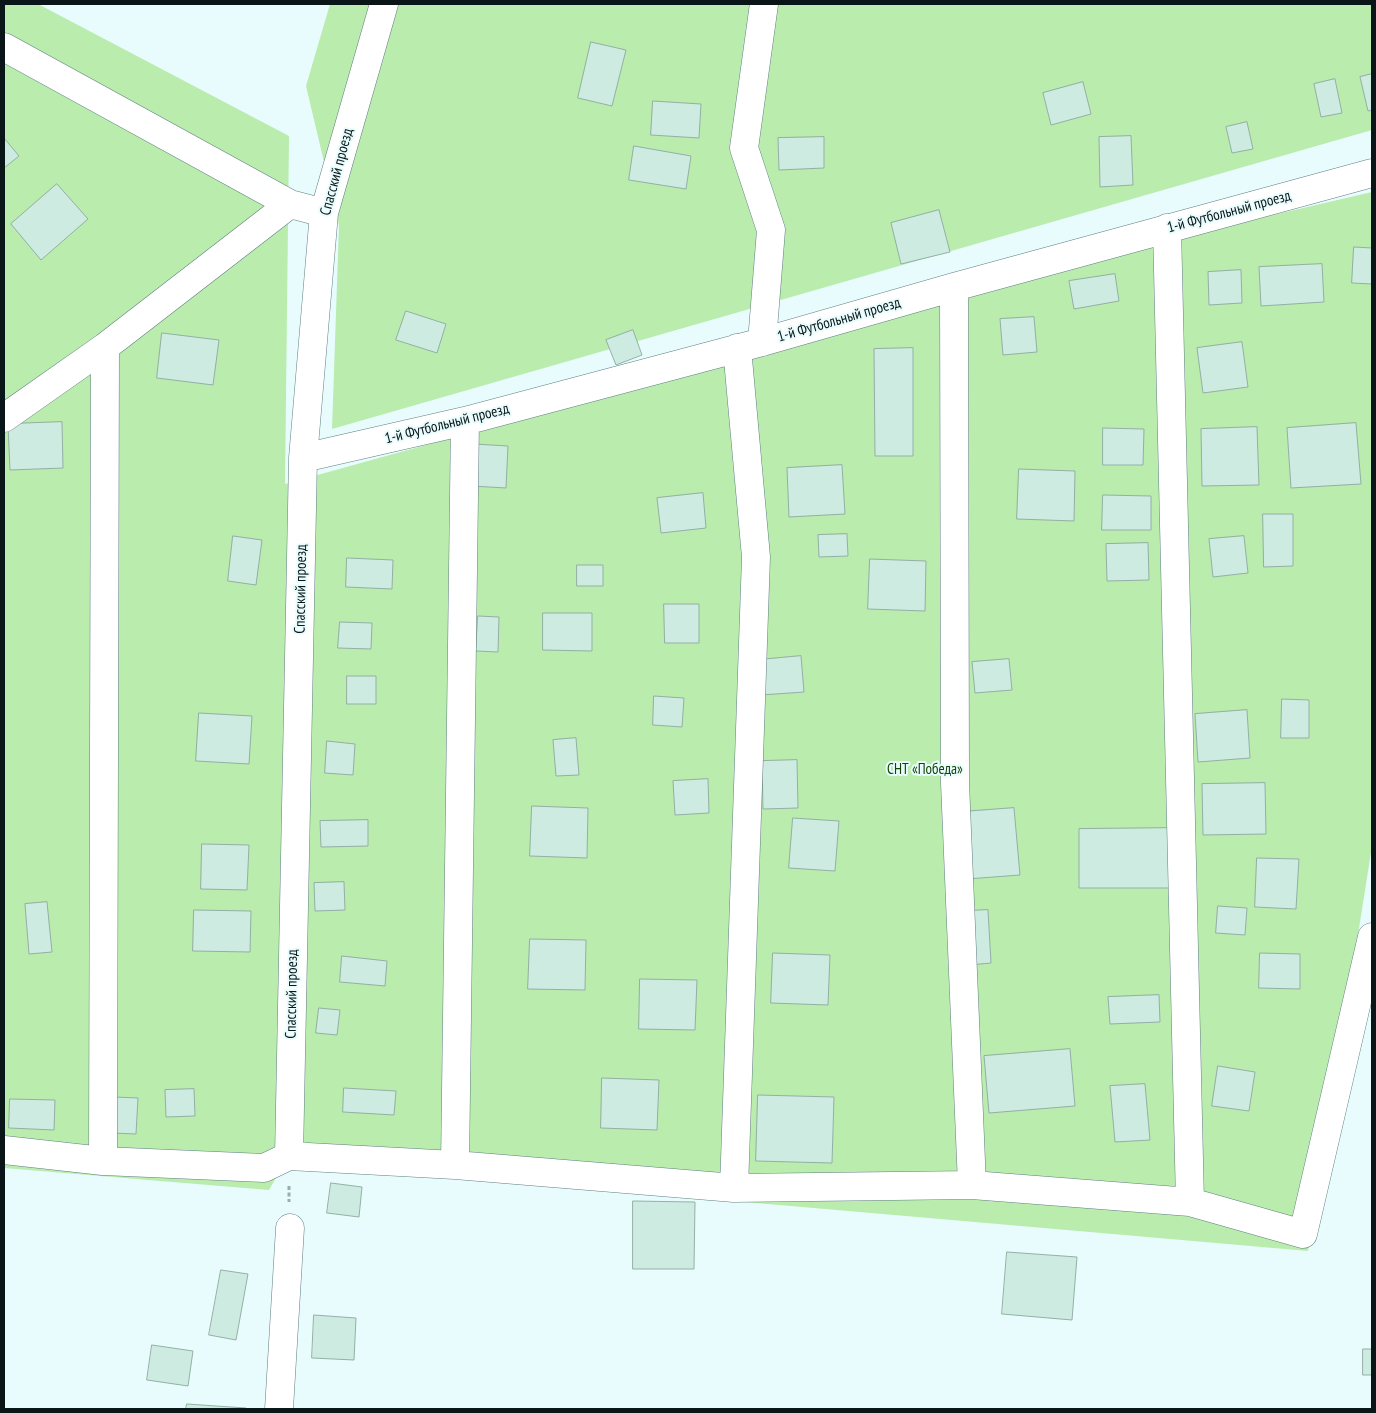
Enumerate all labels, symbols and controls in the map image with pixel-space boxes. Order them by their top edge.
street label: Спасский проезд [317,126,357,218]
street label: 1-й Футбольный проезд [1165,187,1293,237]
street label: 1-й Футбольный проезд [775,294,903,346]
street label: 1-й Футбольный проезд [383,400,511,448]
street label: Спасский проезд [291,544,311,634]
park label: СНТ «Победа» [887,761,963,779]
street label: Спасский проезд [282,949,302,1039]

